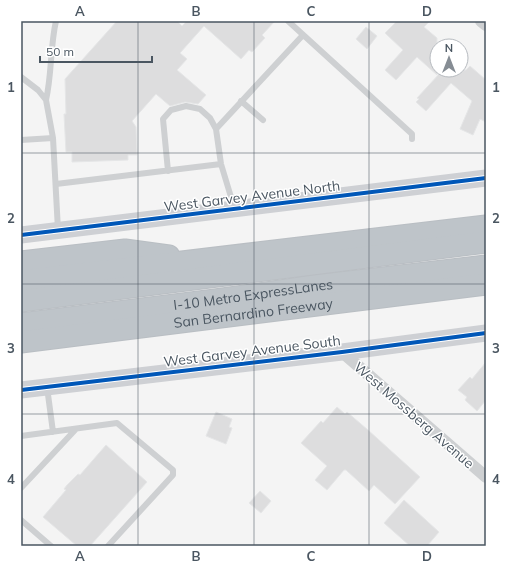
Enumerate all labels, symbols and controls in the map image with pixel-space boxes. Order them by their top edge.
text: A [75,3,85,19]
text: B [192,3,201,19]
text: C [307,3,316,19]
text: D [422,3,432,19]
scale bar [40,38,152,64]
north arrow [429,38,469,78]
text: N [445,41,453,55]
text: 50 m [46,44,74,59]
text: 1 [7,79,15,95]
text: 1 [492,79,500,95]
street label: West Garvey Avenue North [163,176,341,216]
text: 2 [7,210,15,226]
text: 2 [492,210,500,226]
street label: I-10 Metro ExpressLanes [172,275,334,314]
street label: San Bernardino Freeway [173,294,334,332]
street label: West Garvey Avenue South [162,331,342,371]
text: 3 [7,340,15,356]
text: 3 [492,340,500,356]
street label: West Mossberg Avenue [350,358,478,472]
text: 4 [7,471,15,487]
text: 4 [492,471,500,487]
text: A [75,548,85,564]
text: B [192,548,201,564]
text: C [307,548,316,564]
text: D [422,548,432,564]

